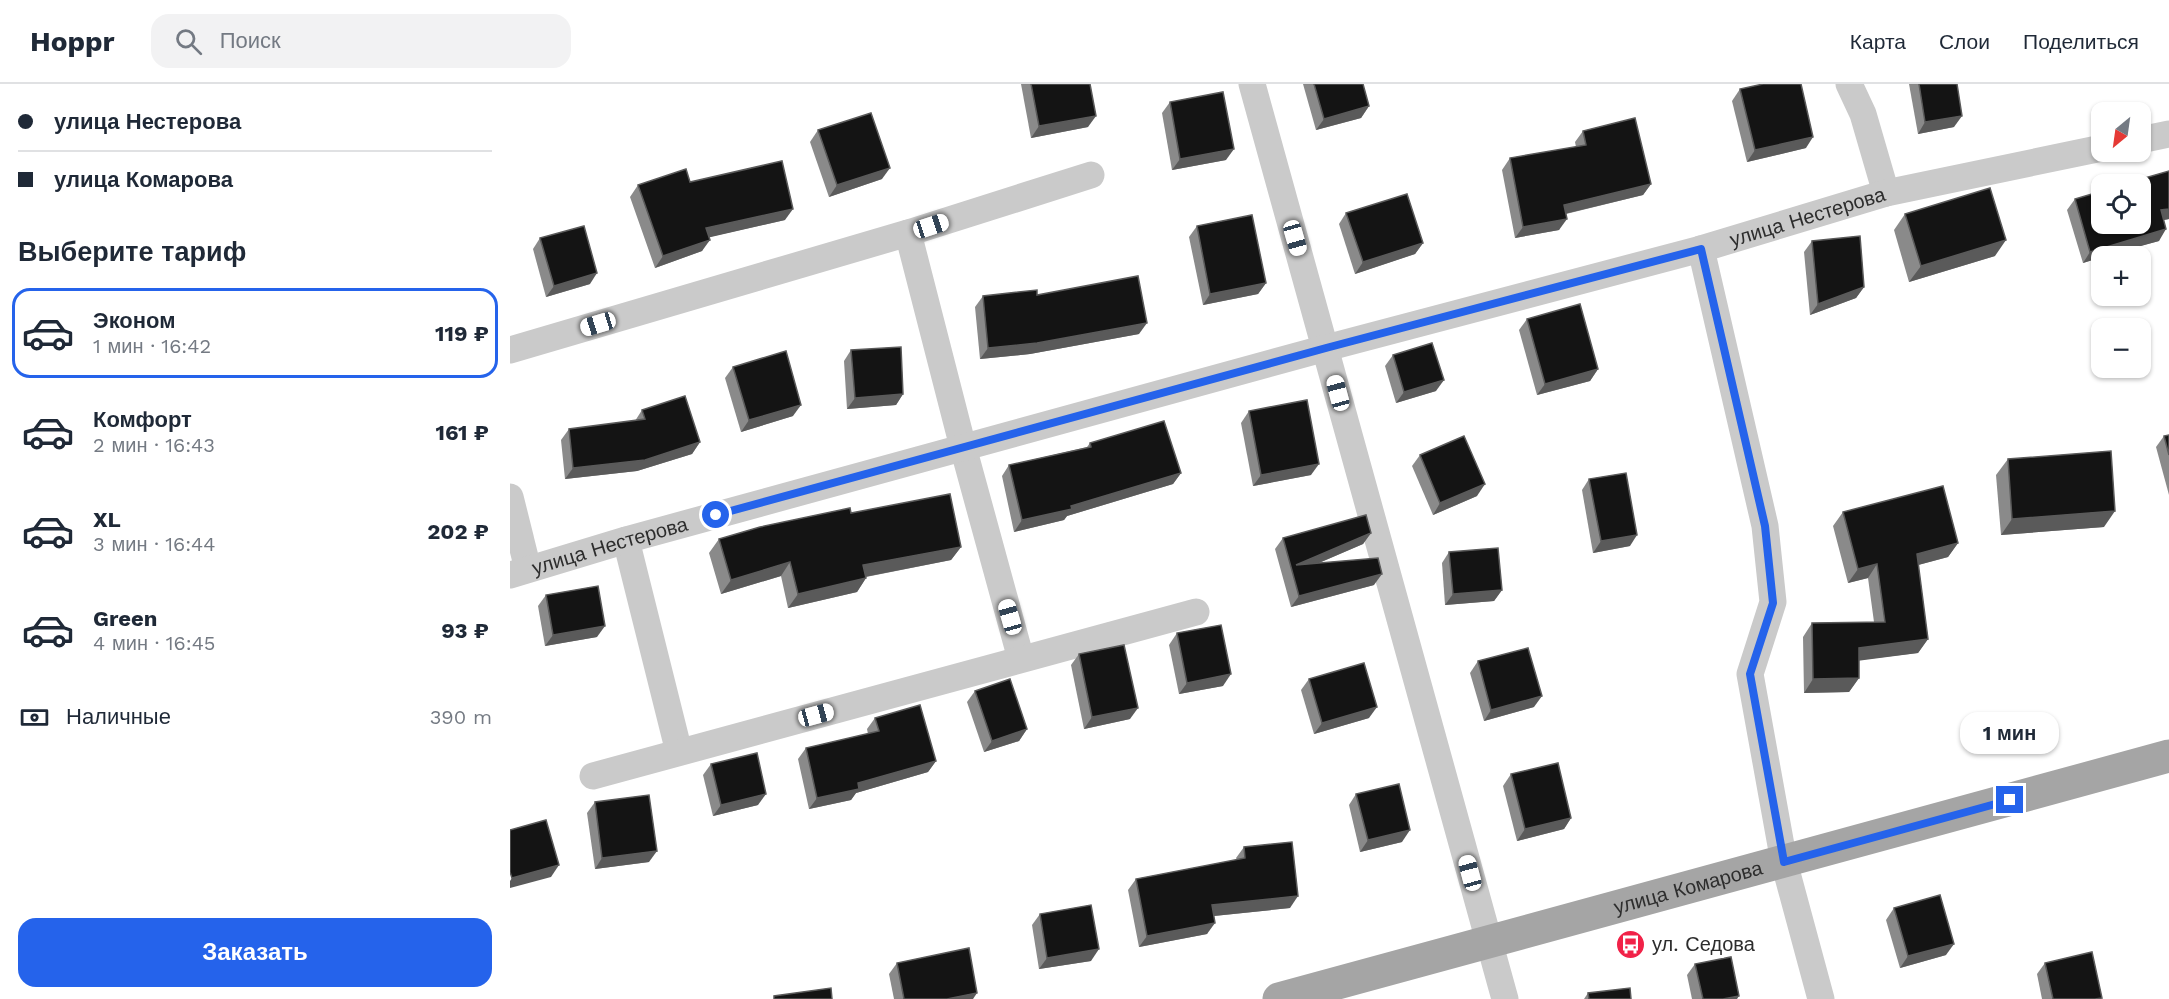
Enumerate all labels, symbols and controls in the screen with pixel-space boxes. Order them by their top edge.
search box [151,14,571,68]
text: Hoppr [30,25,115,58]
icon: search [172,25,205,58]
text: Поиск [220,28,281,53]
text: Карта [1850,29,1906,54]
text: Слои [1939,29,1990,54]
text: Поделиться [2023,29,2139,54]
north arrow [2091,102,2151,162]
map controls [2091,102,2151,378]
text: улица Нестерова [54,109,241,134]
text: улица Комарова [54,167,233,192]
button: locate [2091,174,2151,234]
street label: улица Нестерова [1727,182,1889,252]
car [911,212,951,240]
car [1281,218,1309,258]
text: Выберите тариф [18,236,246,268]
button: + [2091,246,2151,306]
icon: car [21,306,75,360]
text: Эконом [93,308,176,333]
car [578,310,618,338]
button: − [2091,318,2151,378]
text: 119 ₽ [435,321,489,346]
text: 1 мин · 16:42 [93,334,211,358]
car [1325,373,1351,413]
icon: car [21,405,75,459]
text: Комфорт [93,407,192,432]
text: 161 ₽ [435,420,489,445]
text: 2 мин · 16:43 [93,433,215,457]
route start [702,501,729,528]
icon: car [21,504,75,558]
text: XL [93,507,121,532]
street label: улица Нестерова [529,511,691,580]
text: 202 ₽ [427,519,489,544]
text: 3 мин · 16:44 [93,532,216,556]
car [996,597,1024,637]
icon: car [21,603,75,657]
text: Green [93,606,157,631]
text: 93 ₽ [441,618,489,643]
text: 4 мин · 16:45 [93,631,216,655]
icon: cash [18,701,51,734]
car [796,702,836,728]
text: Наличные [66,704,171,729]
text: 390 m [430,705,492,729]
callout: 1 мин [1960,713,2060,755]
text: 1 мин [1983,721,2036,745]
route end [1996,786,2023,813]
car [1457,853,1483,893]
street label: улица Комарова [1611,855,1766,919]
button: Заказать [18,918,492,987]
bus stop icon: ул. Седова [1615,928,1647,960]
place label: ул. Седова [1652,932,1756,956]

